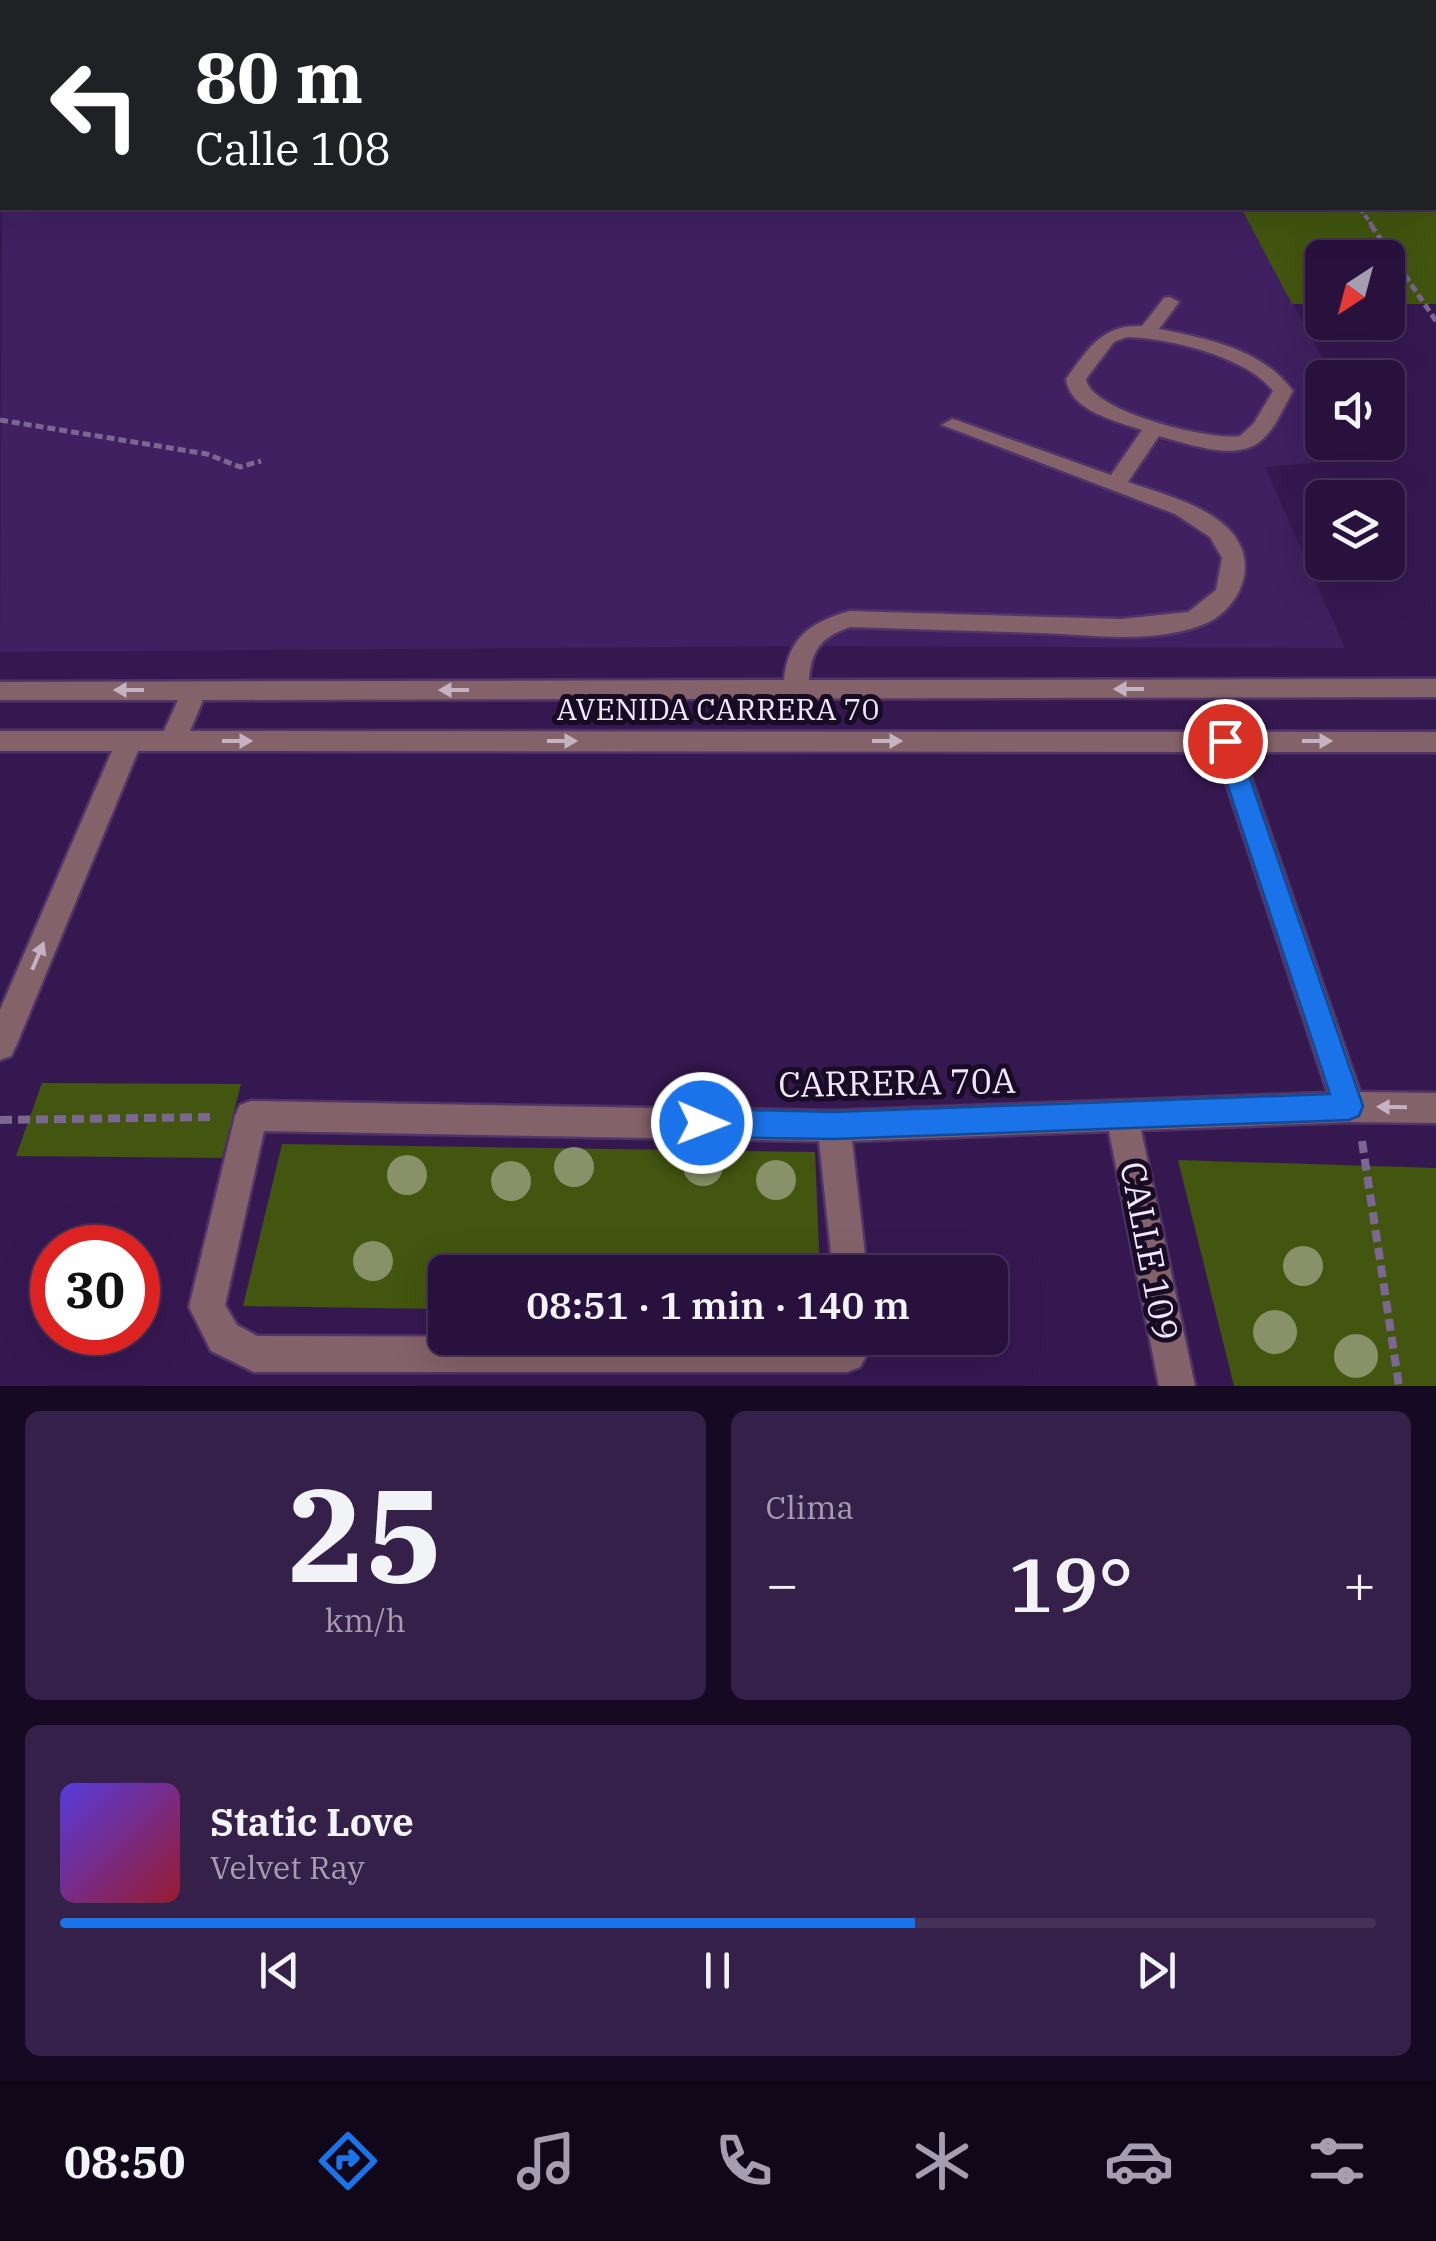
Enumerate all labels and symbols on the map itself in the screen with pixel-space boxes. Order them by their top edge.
north arrow [1305,240,1405,340]
one-way arrow [1112,681,1144,697]
one-way arrow [112,682,144,698]
one-way arrow [437,682,469,698]
street label: AVENIDA CARRERA 70 [556,689,880,728]
pin [1183,699,1268,784]
one-way arrow [222,733,254,749]
one-way arrow [547,733,579,749]
one-way arrow [872,733,904,749]
one-way arrow [1302,734,1334,750]
one-way arrow [30,941,46,971]
street label: CARRERA 70A [778,1057,1016,1107]
position arrow [650,1071,754,1175]
one-way arrow [1376,1099,1408,1115]
street label: CALLE 109 [1110,1158,1190,1344]
speed limit sign: 30 [30,1225,160,1355]

